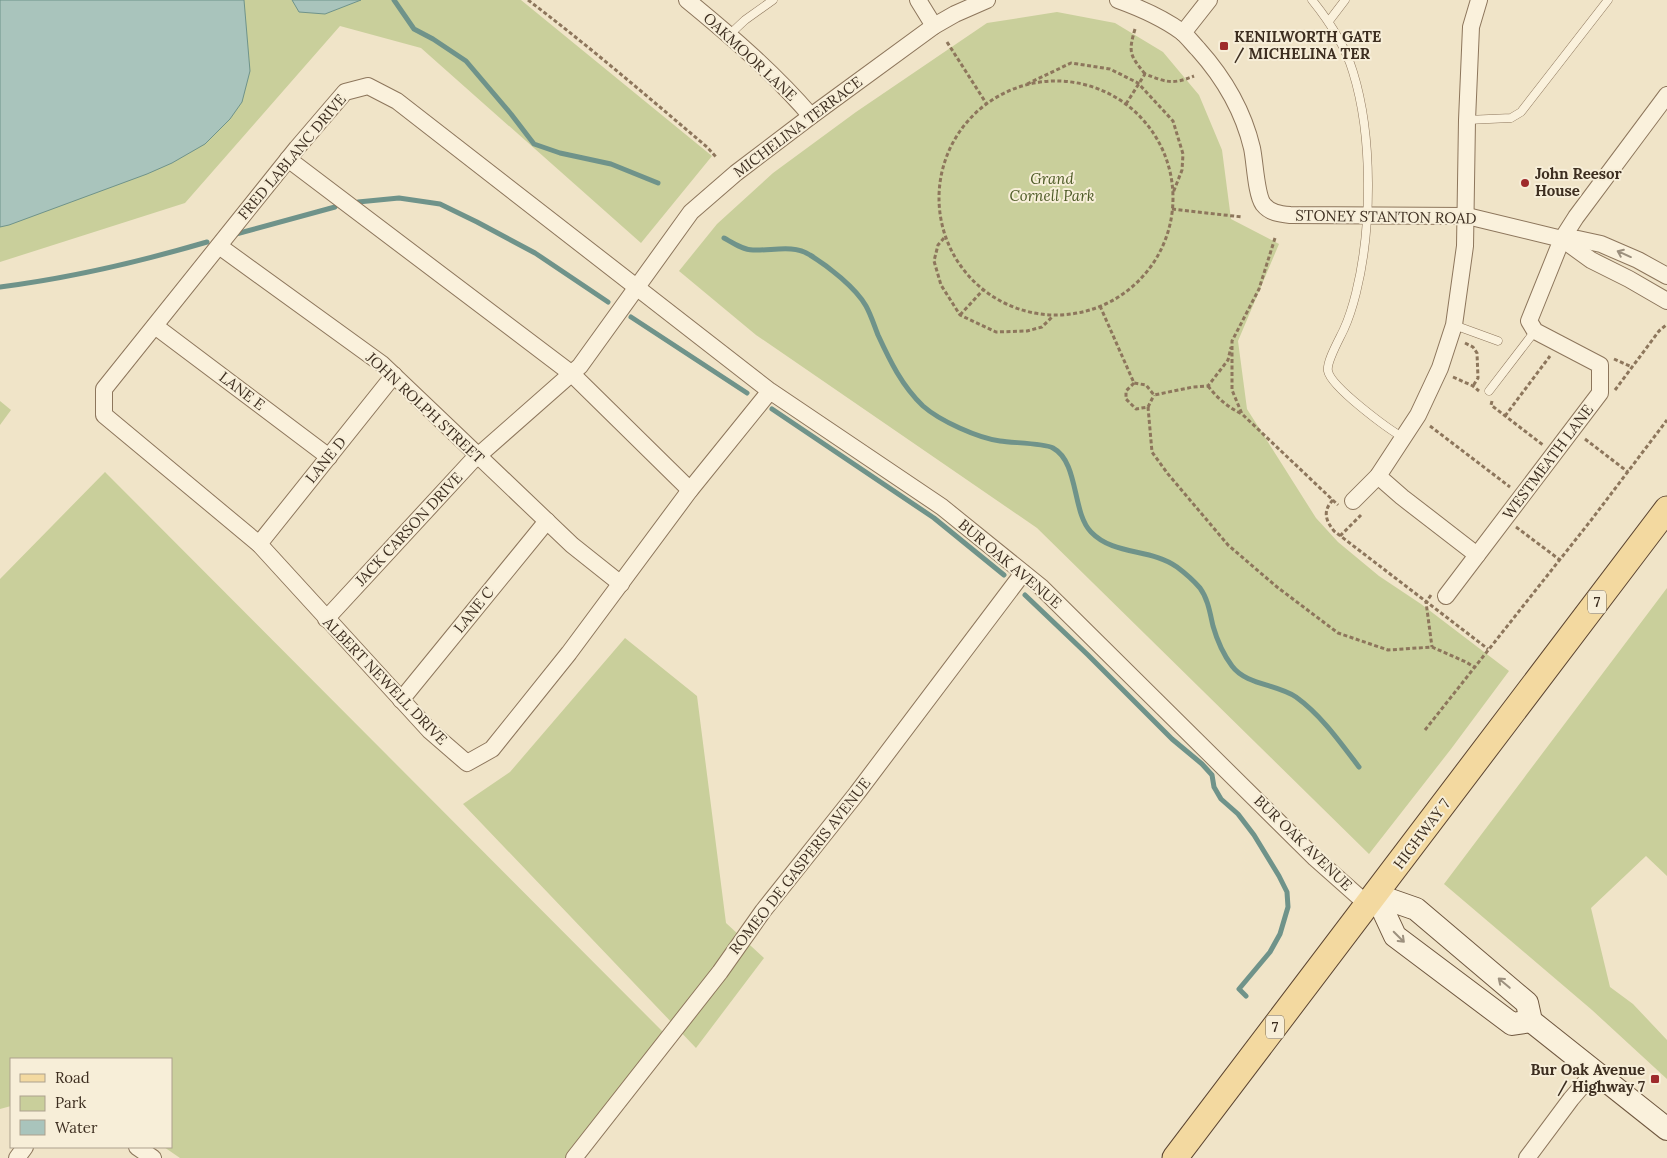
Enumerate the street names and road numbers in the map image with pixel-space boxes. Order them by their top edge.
street label: OAKMOOR LANE [700,8,801,105]
street label: MICHELINA TERRACE [730,72,866,181]
street label: FRED LABLANC DRIVE [233,90,350,223]
street label: STONEY STANTON ROAD [1295,205,1477,228]
street label: JOHN ROLPH STREET [362,347,489,468]
street label: LANE E [216,367,269,414]
street label: WESTMEATH LANE [1498,401,1597,523]
street label: LANE D [301,433,350,487]
street label: JACK CARSON DRIVE [350,468,466,590]
street label: BUR OAK AVENUE [955,515,1066,612]
street label: LANE C [449,583,498,636]
road number: 7 [1588,590,1606,614]
street label: ALBERT NEWELL DRIVE [319,612,451,749]
street label: ROMEO DE GASPERIS AVENUE [725,774,875,958]
street label: BUR OAK AVENUE [1250,791,1356,894]
street label: HIGHWAY 7 [1389,795,1454,873]
road number: 7 [1266,1016,1284,1038]

